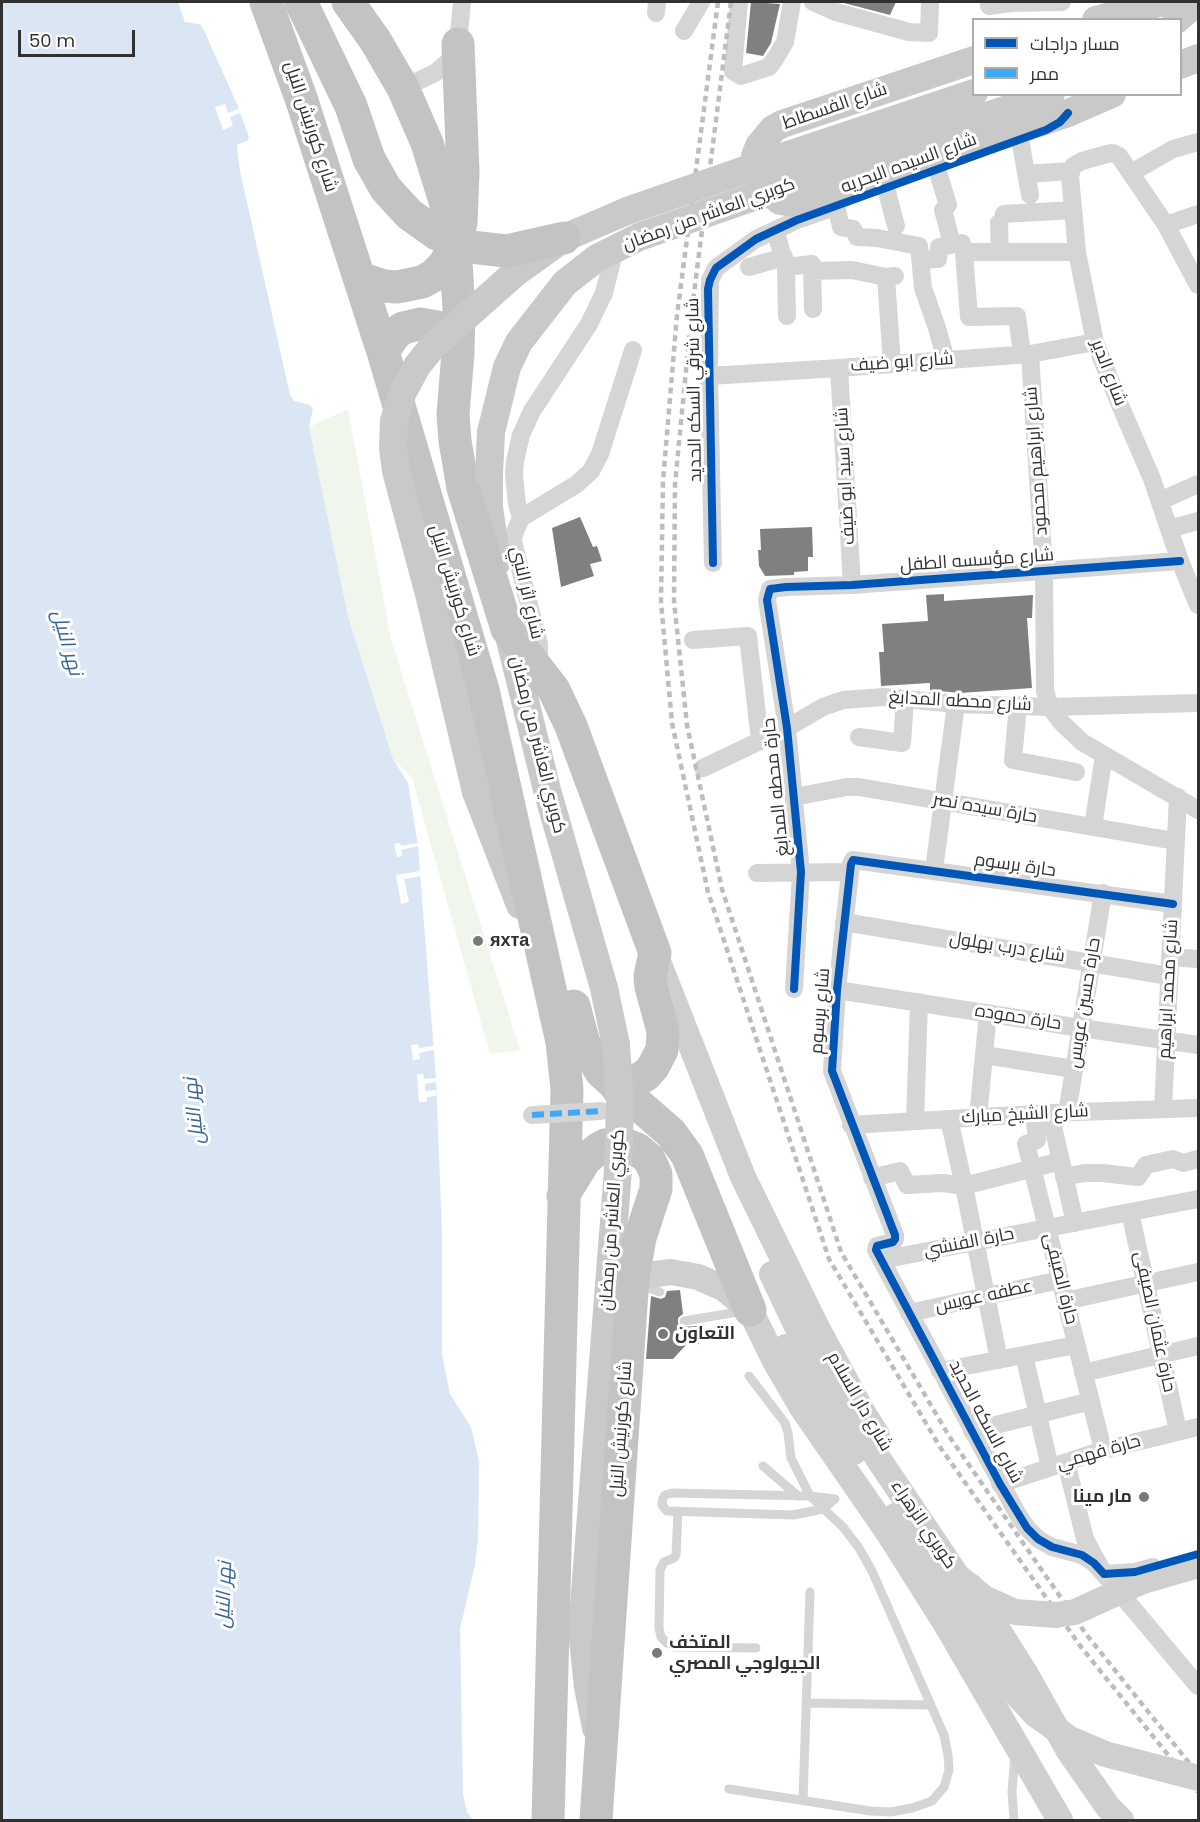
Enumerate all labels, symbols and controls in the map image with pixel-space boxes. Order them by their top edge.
scale bar [21,18,138,56]
legend [972,18,1182,96]
text: 50 m [29,28,75,53]
text: مسار دراجات [1030,31,1120,56]
street label: شارع كورنيش النيل [279,59,341,195]
text: ممر [1030,61,1059,86]
street label: شارع الفسطاط [780,79,890,135]
street label: شارع السيده البحريه [838,129,980,199]
street label: كوبري العاشر من رمضان [620,174,798,256]
street label: شارع شرقي السكه الحديد [683,297,707,483]
street label: شارع الدير [1085,337,1131,409]
street label: شارع ابو ضيف [850,349,954,377]
street label: شارع ابراهيم محمود [1021,386,1053,536]
street label: شارع سيد ابو ضيف [832,406,860,546]
street label: شارع كورنيش النيل [424,523,484,659]
street label: شارع اثر النبي [505,544,547,642]
street label: شارع مؤسسه الطفل [899,545,1055,577]
water label: نهر النيل [45,607,87,679]
street label: كوبري العاشر من رمضان [505,654,569,836]
street label: شارع محطه المدابغ [888,687,1032,717]
street label: حارة محطه المدابغ [759,717,795,857]
street label: حارة سيده نصر [931,789,1039,829]
street label: حارة برسوم [973,850,1057,882]
street label: شارع محمد ابراهيم [1155,919,1183,1059]
street label: شارع درب بهلول [948,928,1066,968]
place label: яхта [490,930,529,952]
marker: яхта [471,934,485,948]
street label: حارة حسين عويس [1064,936,1106,1070]
street label: شارع برسوم [806,967,836,1055]
street label: حارة حموده [973,1001,1063,1035]
water label: نهر النيل [180,1076,210,1146]
street label: شارع الشيخ مبارك [961,1101,1089,1129]
street label: كوبري العاشر من رمضان [596,1128,630,1312]
street label: حارة الفنشي [922,1224,1016,1262]
street label: حارة الصيفى [1038,1231,1082,1327]
street label: حارة عثمان الصيفى [1129,1250,1179,1394]
street label: عطفه عويس [933,1276,1035,1318]
place label: التعاون [675,1323,735,1345]
marker: التعاون [656,1327,670,1341]
street label: شارع دار السلام [822,1348,896,1456]
street label: شارع السكه الحديد [943,1357,1027,1487]
street label: شارع كورنيش النيل [606,1360,638,1498]
street label: حارة فهمي [1055,1431,1143,1475]
street label: كوبري الزهراء [885,1477,961,1573]
place label: مار مينا [1073,1486,1132,1508]
marker: مار مينا [1137,1490,1151,1504]
water label: نهر النيل [212,1561,238,1629]
place label: المتخف الجيولوجي المصري [669,1632,821,1674]
marker: المتخف الجيولوجي المصري [650,1646,664,1660]

